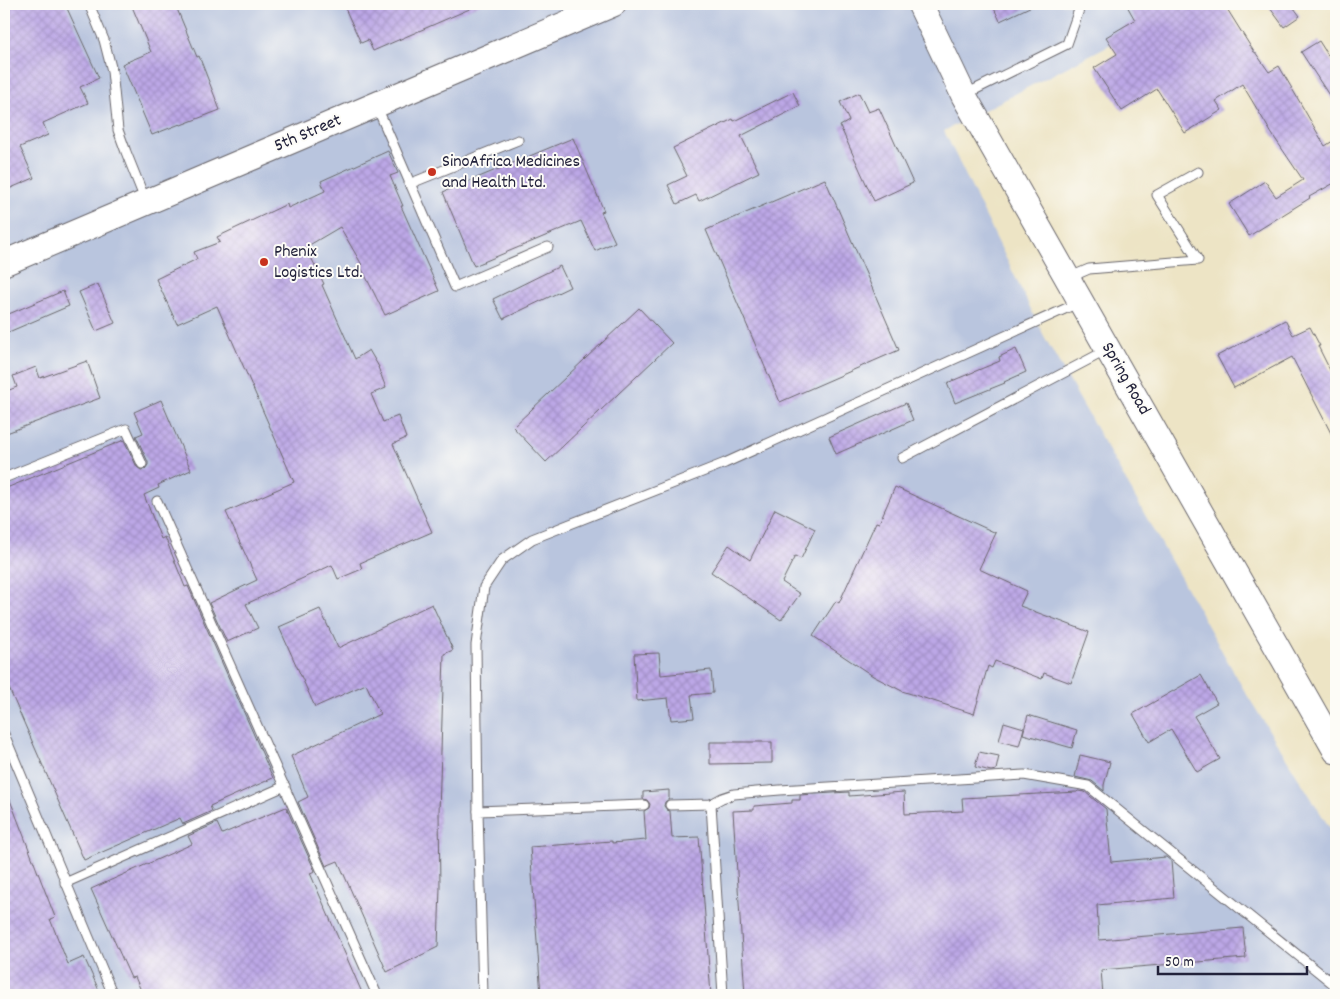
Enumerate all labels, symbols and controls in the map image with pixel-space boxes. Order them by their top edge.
street label: 5th Street [270,108,346,159]
place label: SinoAfrica Medicines and Health Ltd. [442,150,580,196]
marker: SinoAfrica Medicines and Health Ltd. [426,166,438,178]
place label: Phenix Logistics Ltd. [274,240,362,286]
marker: Phenix Logistics Ltd. [258,256,270,268]
street label: Spring Road [1094,338,1156,420]
scale bar [1158,944,1306,976]
text: 50 m [1165,952,1194,974]

